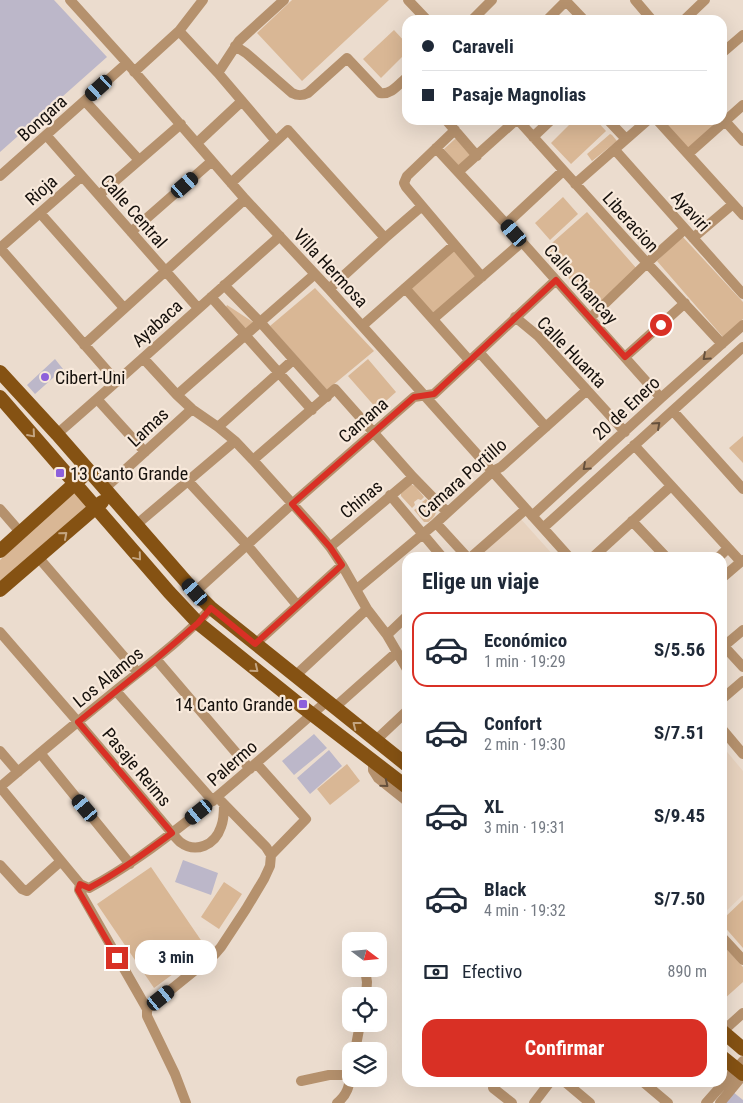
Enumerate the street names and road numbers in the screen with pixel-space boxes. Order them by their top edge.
street label: Bongara [13,91,71,145]
street label: Rioja [21,170,61,210]
street label: Calle Central [96,170,172,252]
street label: Ayaviri [667,186,715,236]
street label: Liberacion [598,187,664,257]
street label: Villa Hermosa [289,224,373,312]
street label: Calle Chancay [540,240,623,329]
street label: Ayabaca [128,295,186,351]
street label: Calle Huanta [533,312,611,392]
street label: 20 de Enero [588,372,664,444]
street label: Camana [334,393,392,447]
street label: Lamas [123,403,173,451]
street label: Camara Portillo [413,434,511,522]
street label: Chinas [336,475,386,523]
street label: Los Alamos [69,642,147,712]
street label: Pasaje Reims [98,724,176,810]
street label: Palermo [203,736,261,790]

